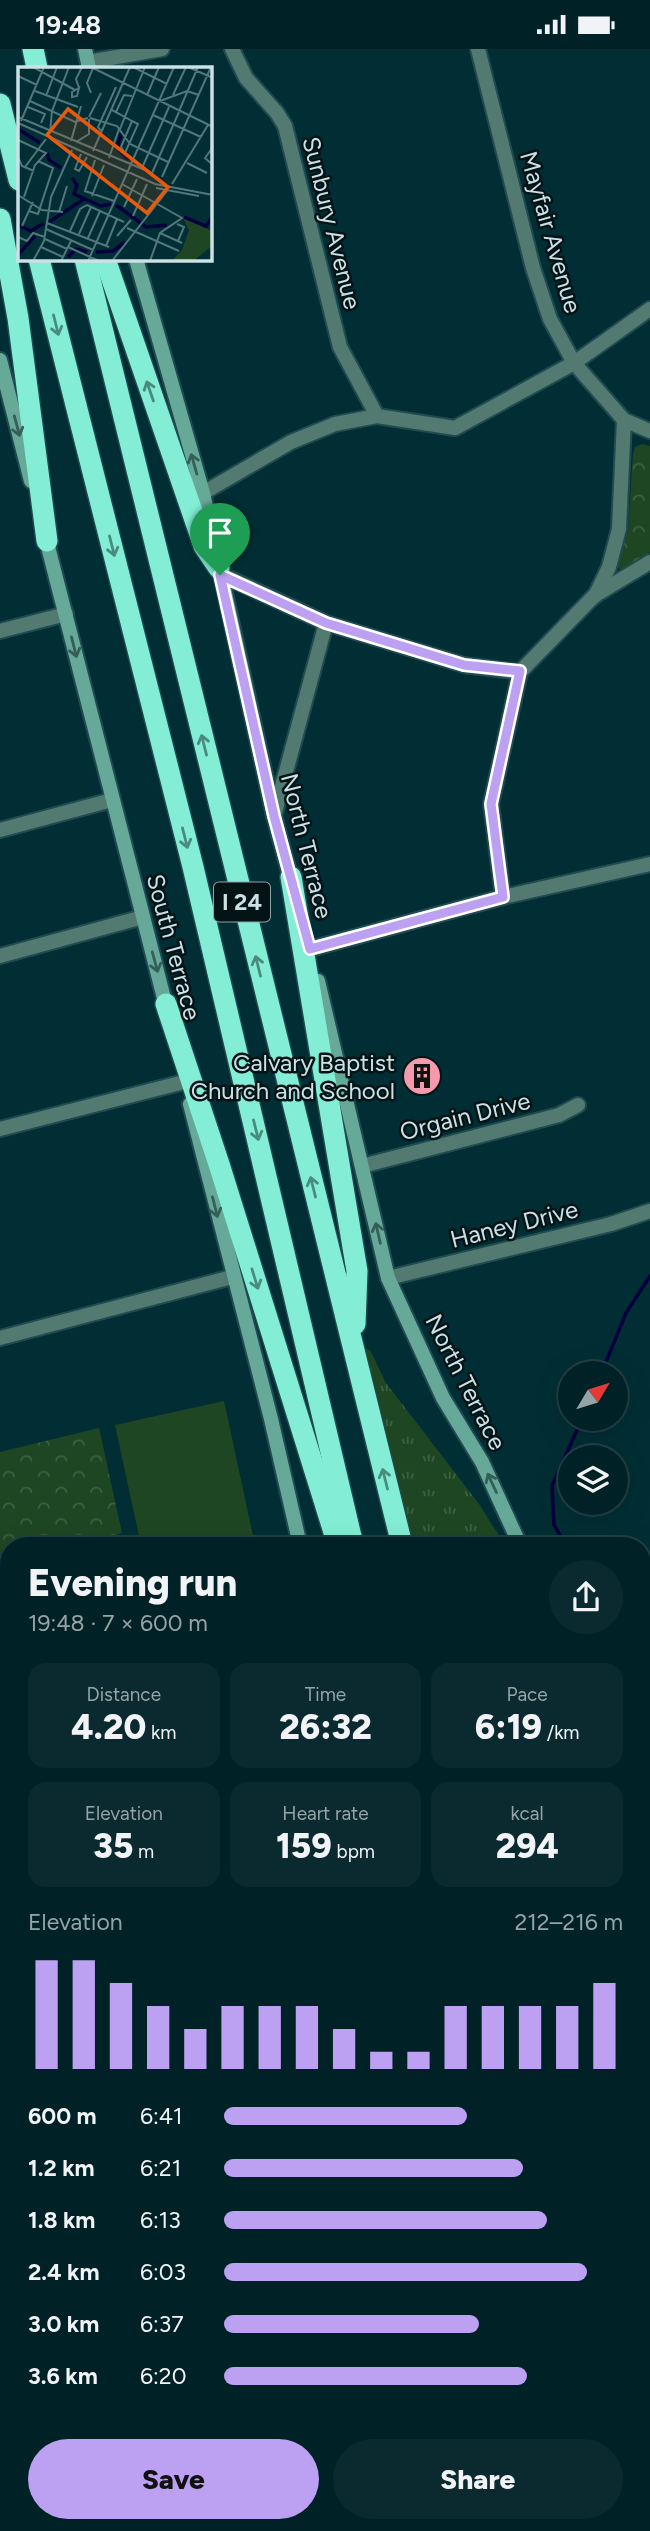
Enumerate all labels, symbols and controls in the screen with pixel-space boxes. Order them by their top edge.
text: 19:48 [35,9,101,41]
inset map [18,67,212,261]
street label: Sunbury Avenue [297,134,367,312]
street label: Mayfair Avenue [514,148,588,316]
one-way arrow [50,313,63,336]
one-way arrow [143,380,155,402]
one-way arrow [11,415,24,437]
one-way arrow [187,453,200,475]
pin [190,503,250,575]
icon: arrive [201,514,239,552]
one-way arrow [106,534,119,557]
one-way arrow [68,635,81,658]
one-way arrow [197,734,210,757]
street label: North Terrace [275,770,339,922]
one-way arrow [179,826,192,848]
street label: South Terrace [141,871,207,1023]
road number: I 24 [214,883,270,922]
one-way arrow [149,950,162,973]
one-way arrow [251,955,264,978]
place label: Calvary Baptist Church and School [191,1048,395,1105]
building icon: Calvary Baptist Church and School [401,1055,443,1097]
street label: Orgain Drive [397,1086,533,1146]
one-way arrow [250,1118,263,1141]
one-way arrow [306,1176,319,1199]
street label: Haney Drive [447,1194,581,1254]
one-way arrow [209,1195,222,1218]
one-way arrow [371,1222,384,1245]
one-way arrow [249,1268,262,1290]
street label: North Terrace [419,1309,513,1455]
north arrow [558,1361,628,1431]
map controls [558,1361,628,1515]
button: layers [558,1445,628,1515]
one-way arrow [378,1468,392,1491]
one-way arrow [485,1473,498,1494]
text: Evening run [28,1560,237,1606]
button: share [549,1560,623,1634]
text: 19:48 · 7 × 600 m [28,1609,208,1637]
text: Distance [87,1683,161,1706]
text: Time [305,1683,346,1706]
text: Pace [507,1683,548,1706]
text: 4.20 [71,1706,146,1748]
text: 26:32 [279,1706,372,1748]
text: 6:19 [475,1706,542,1748]
text: km [146,1721,176,1744]
text: /km [542,1721,580,1744]
text: Elevation [85,1802,163,1825]
text: Heart rate [282,1802,369,1825]
text: kcal [511,1802,544,1825]
text: 35 [93,1825,133,1867]
text: 159 [276,1825,332,1867]
text: 294 [495,1825,559,1867]
text: m [133,1840,154,1863]
text: bpm [332,1840,375,1863]
text: Elevation [28,1908,123,1936]
text: 212–216 m [515,1908,623,1936]
text: 600 m [28,2102,97,2130]
text: 6:41 [140,2102,183,2130]
text: 1.2 km [28,2154,95,2182]
text: 6:21 [140,2154,181,2182]
text: 1.8 km [28,2206,95,2234]
text: 6:13 [140,2206,181,2234]
text: 2.4 km [28,2258,99,2286]
text: 6:03 [140,2258,186,2286]
text: 3.0 km [28,2310,99,2338]
text: 6:37 [140,2310,184,2338]
text: 3.6 km [28,2362,98,2390]
text: 6:20 [140,2362,186,2390]
button: Save [28,2439,319,2519]
button: Share [333,2439,623,2519]

